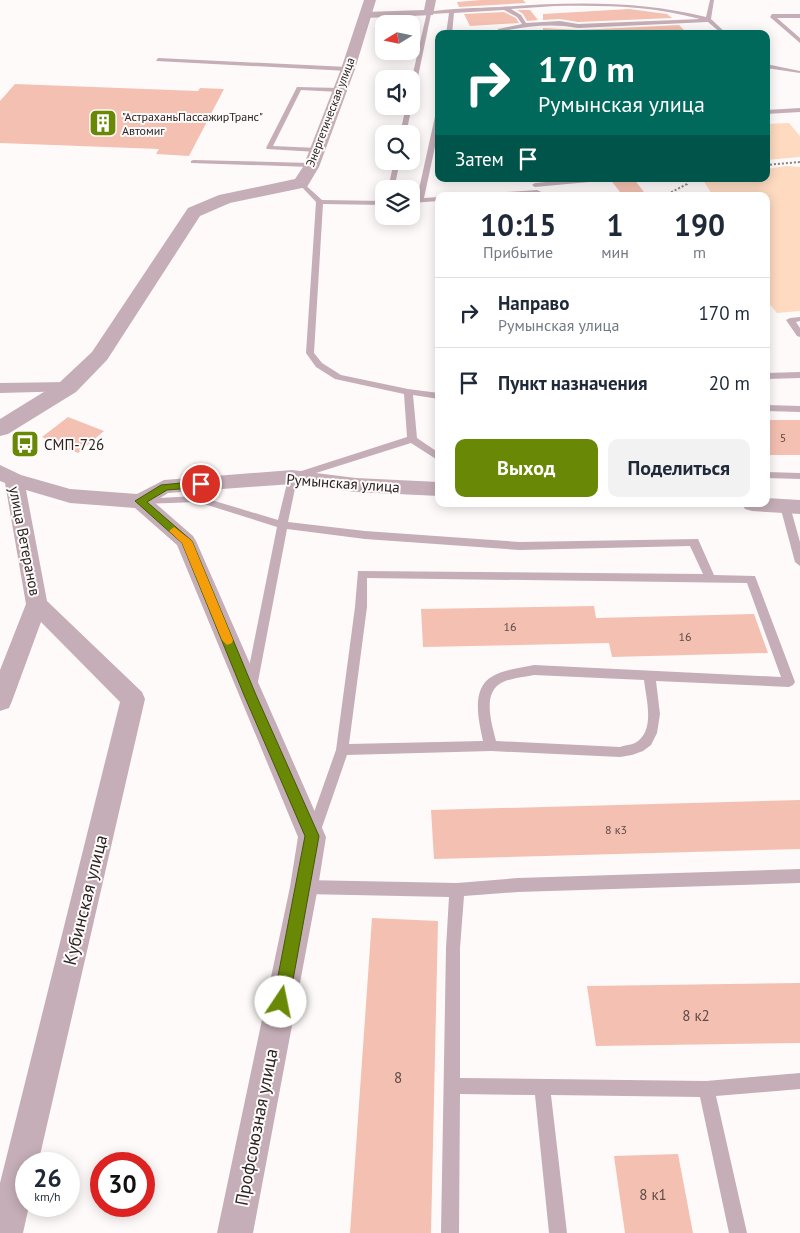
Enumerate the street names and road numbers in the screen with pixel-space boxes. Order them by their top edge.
street label: Энергетическая улица [302,55,358,169]
street label: Румынская улица [286,470,400,496]
street label: улица Ветеранов [5,485,45,597]
street label: Кубинская улица [58,833,112,967]
street label: Профсоюзная улица [229,1046,283,1208]

